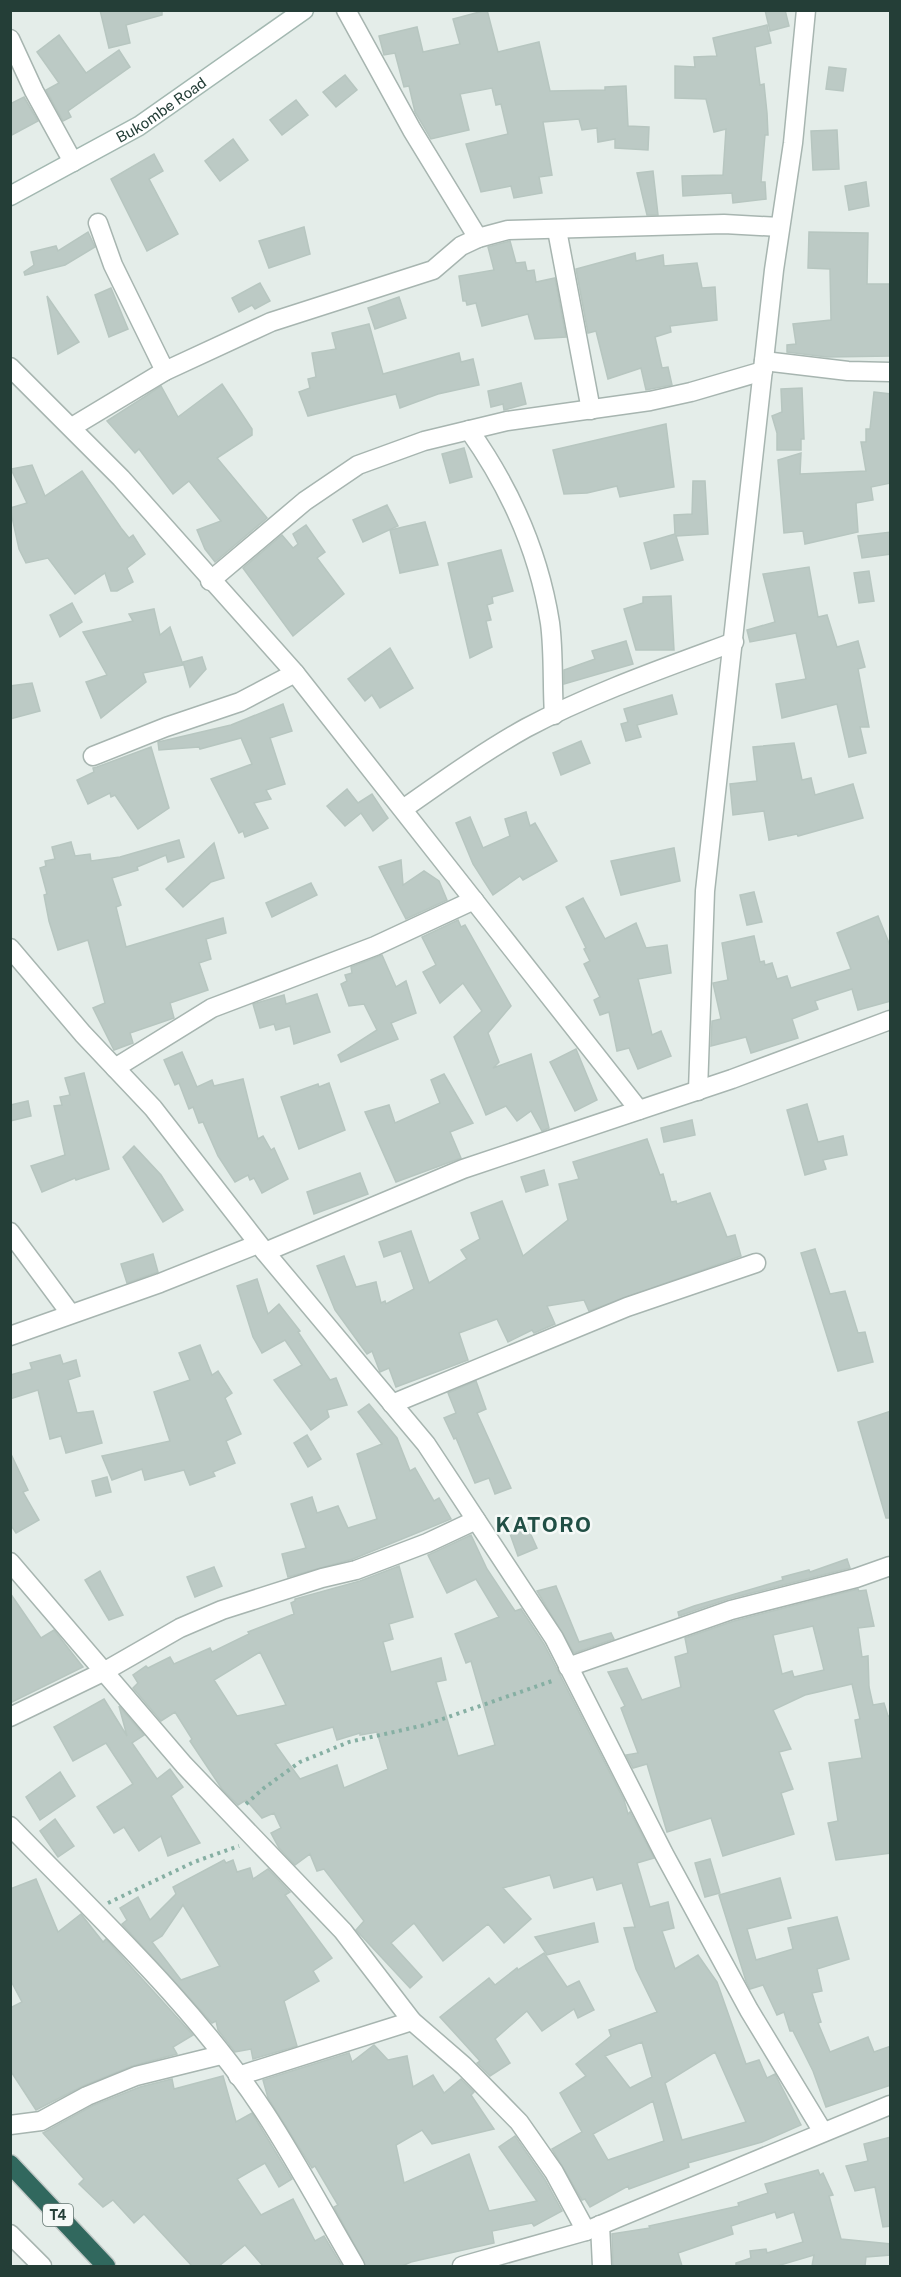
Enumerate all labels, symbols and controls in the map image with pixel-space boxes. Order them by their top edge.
street label: Bukombe Road [113,73,209,146]
district label: KATORO [496,1512,592,1537]
road number: T4 [43,2204,73,2226]

